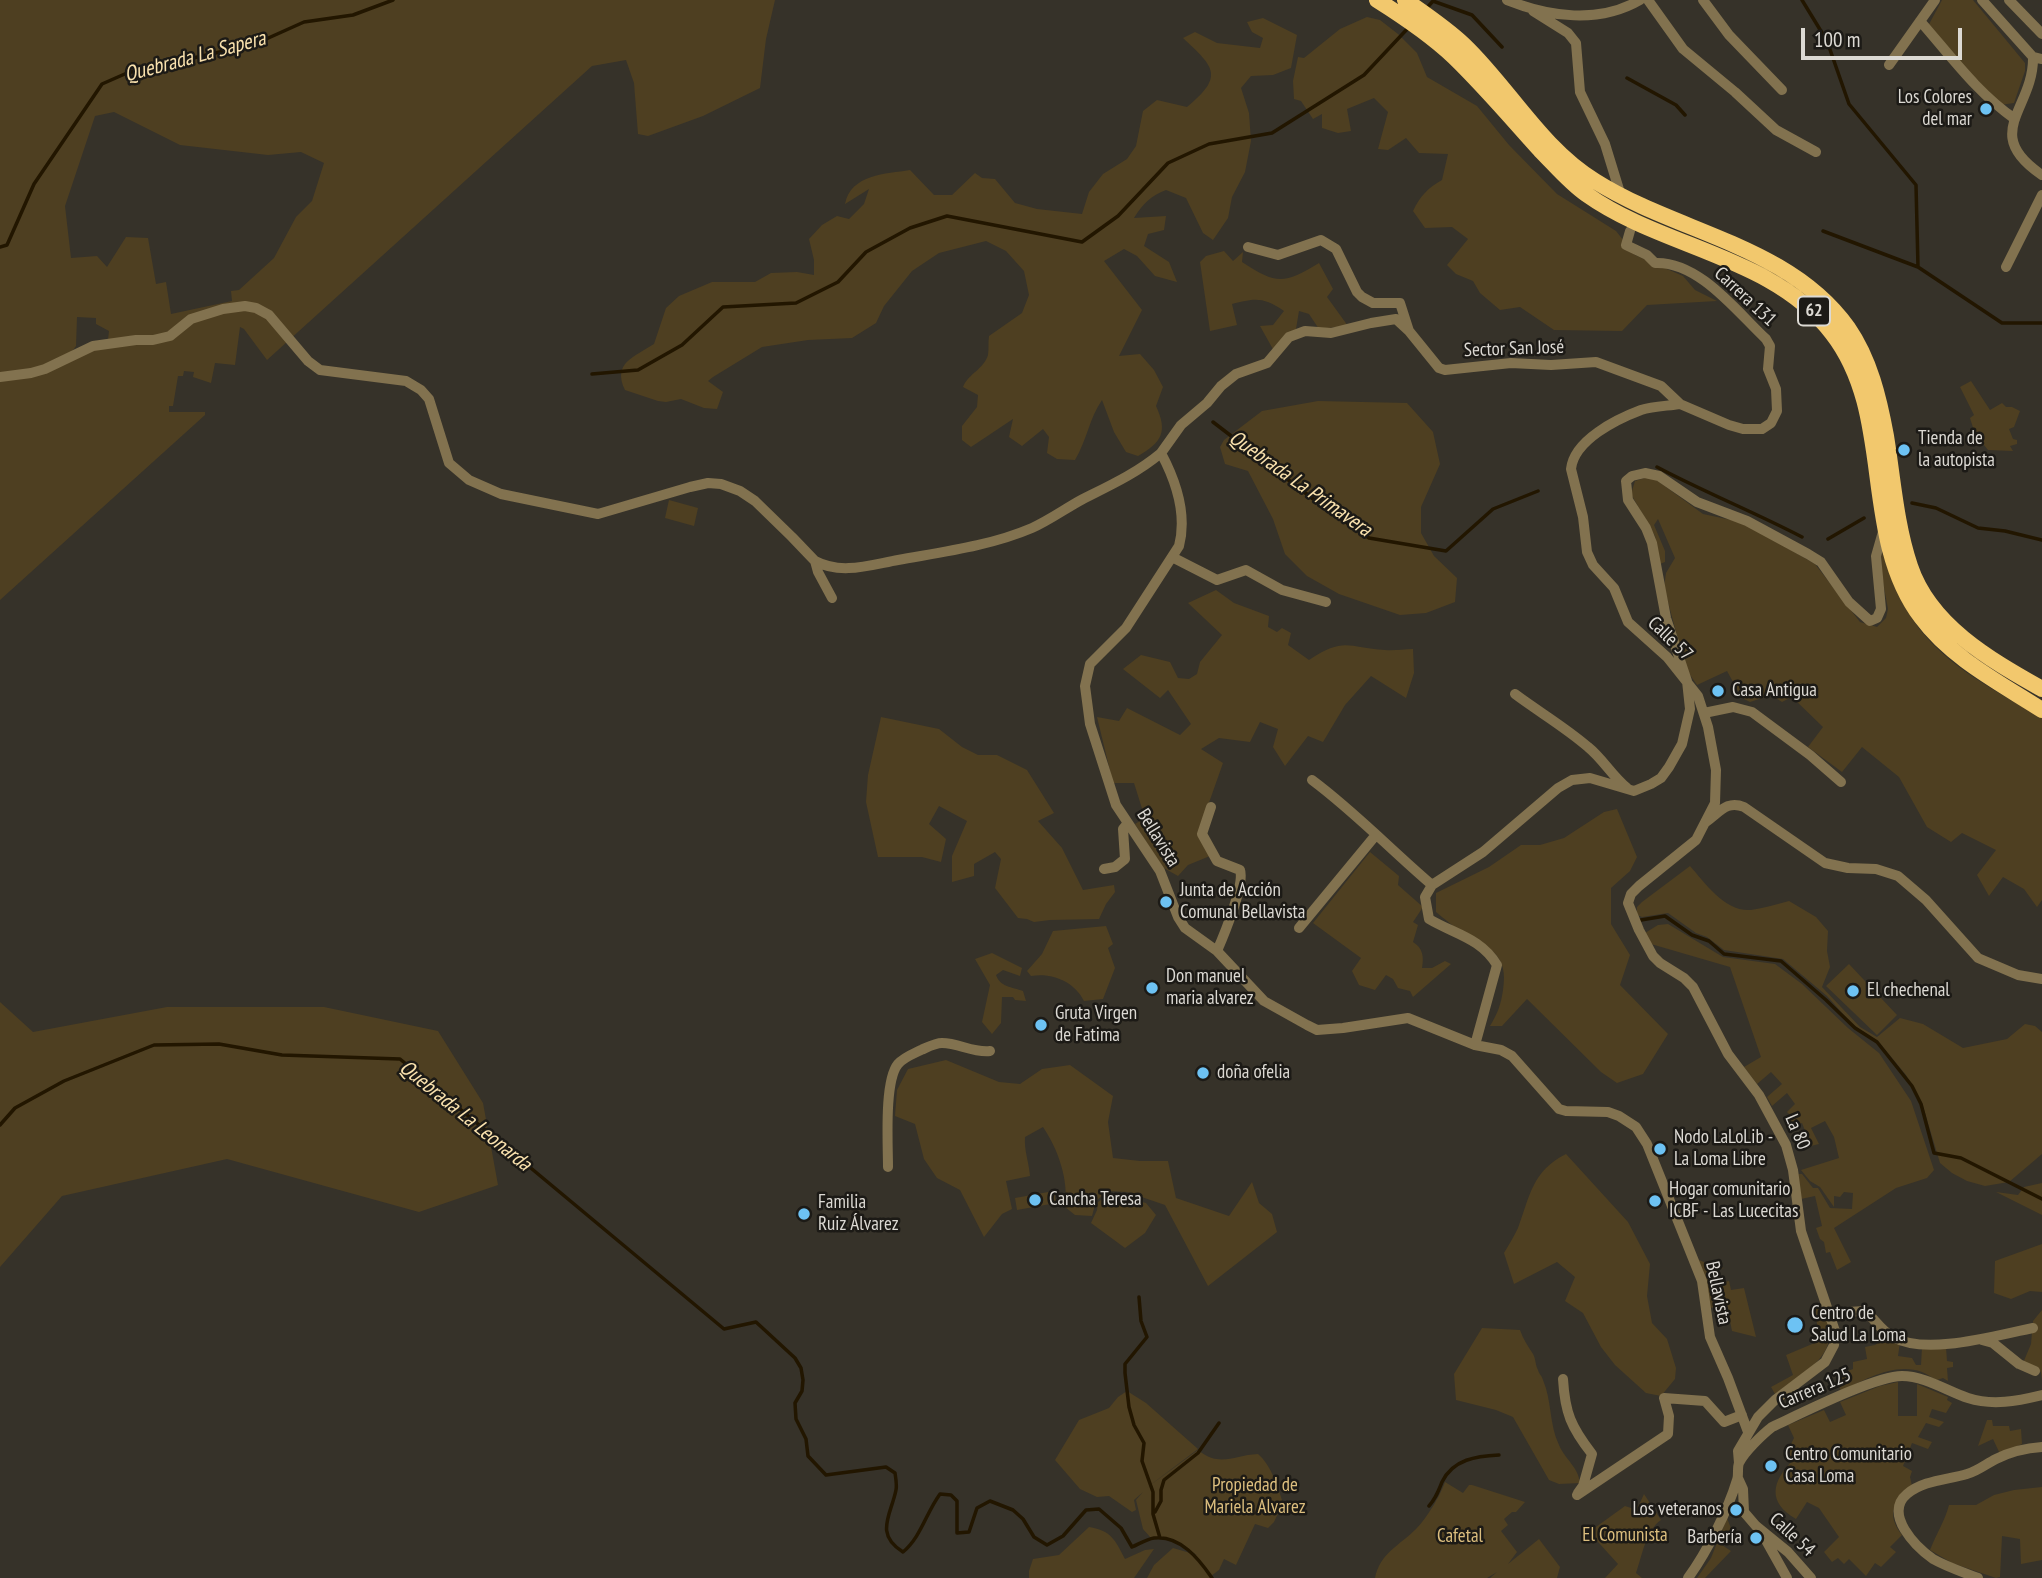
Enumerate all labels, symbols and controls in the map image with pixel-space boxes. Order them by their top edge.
scale bar [1804,14,1965,58]
water label: Quebrada La Sapera [122,26,268,88]
text: 100 m [1814,26,1860,53]
place label: Los Colores del mar [1898,87,1972,131]
marker: Los Colores del mar [1978,101,1994,117]
street label: Carrera 131 [1709,262,1781,332]
road number: 62 [1798,296,1830,326]
street label: Sector San José [1464,336,1564,362]
water label: Quebrada La Primavera [1224,425,1376,543]
place label: Tienda de la autopista [1918,428,1995,472]
marker: Tienda de la autopista [1896,442,1912,458]
street label: Calle 57 [1643,612,1697,666]
place label: Casa Antigua [1732,680,1817,702]
marker: Casa Antigua [1710,683,1726,699]
street label: Bellavista [1131,805,1185,871]
place label: Junta de Acción Comunal Bellavista [1180,880,1305,924]
marker: Junta de Acción Comunal Bellavista [1158,894,1174,910]
place label: Don manuel maria alvarez [1166,966,1254,1010]
marker: Don manuel maria alvarez [1144,980,1160,996]
place label: El chechenal [1867,980,1950,1002]
marker: El chechenal [1845,983,1861,999]
place label: Gruta Virgen de Fatima [1055,1003,1137,1047]
marker: Gruta Virgen de Fatima [1033,1017,1049,1033]
water label: Quebrada La Leonarda [394,1055,536,1177]
place label: doña ofelia [1217,1062,1290,1084]
marker: doña ofelia [1195,1065,1211,1081]
street label: La 80 [1779,1111,1815,1153]
place label: Nodo LaLoLib - La Loma Libre [1674,1127,1773,1171]
marker: Nodo LaLoLib - La Loma Libre [1652,1141,1668,1157]
place label: Hogar comunitario ICBF - Las Lucecitas [1669,1179,1798,1223]
place label: Cancha Teresa [1049,1189,1142,1211]
place label: Familia Ruiz Álvarez [818,1192,898,1236]
marker: Cancha Teresa [1027,1192,1043,1208]
marker: Hogar comunitario ICBF - Las Lucecitas [1647,1193,1663,1209]
marker: Familia Ruiz Álvarez [796,1206,812,1222]
street label: Bellavista [1700,1259,1736,1327]
place label: Centro de Salud La Loma [1811,1303,1906,1347]
marker: Centro de Salud La Loma [1785,1315,1805,1335]
street label: Carrera 125 [1775,1364,1855,1414]
place label: Centro Comunitario Casa Loma [1785,1444,1912,1488]
marker: Centro Comunitario Casa Loma [1763,1458,1779,1474]
park label: Propiedad de Mariela Alvarez [1204,1475,1306,1519]
place label: Los veteranos [1632,1499,1722,1521]
marker: Los veteranos [1728,1502,1744,1518]
street label: Calle 54 [1765,1508,1819,1562]
park label: El Comunista [1582,1525,1668,1547]
park label: Cafetal [1437,1526,1483,1548]
place label: Barbería [1687,1527,1742,1549]
marker: Barbería [1748,1530,1764,1546]

